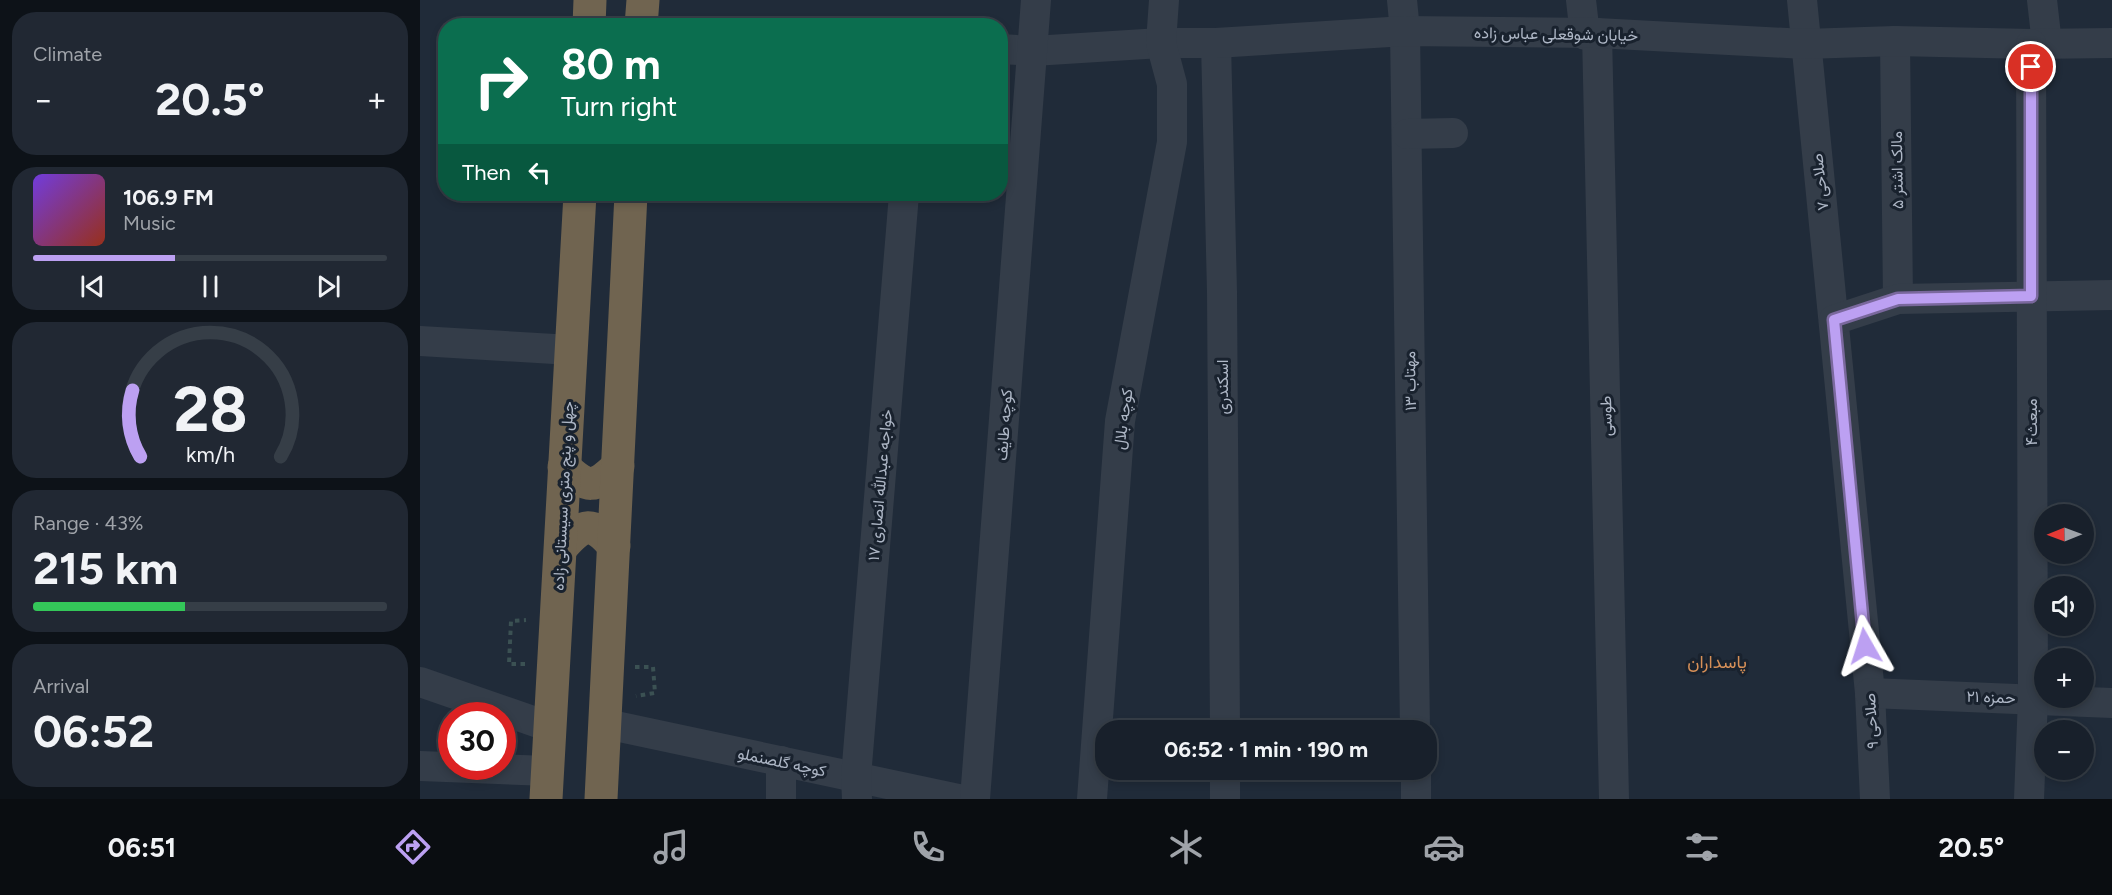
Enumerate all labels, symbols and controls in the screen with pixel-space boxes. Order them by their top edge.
street label: خیابان شوقعلی عباس زاده [1474,23,1639,46]
text: 80 m [561,39,661,90]
pin [2005,41,2056,92]
text: Climate [33,42,102,66]
icon: right [462,42,540,120]
icon: arrive [2014,50,2047,83]
text: 20.5° [155,72,265,126]
text: − [33,80,54,119]
text: + [366,80,387,119]
text: Turn right [561,90,677,123]
street label: مالک اشتر ۵ [1887,131,1908,209]
street label: صلاحی ۷ [1808,152,1833,212]
icon: left [523,156,556,189]
text: Then [462,159,511,186]
text: 106.9 FM [123,184,214,211]
text: Music [123,211,176,235]
icon: previous [76,270,109,303]
icon: pause [194,270,227,303]
icon: next [312,270,345,303]
street label: مهتاب ۱۳ [1400,351,1421,411]
street label: اسکندری [1213,359,1233,415]
text: 28 [173,372,247,447]
street label: کوچه بلال [1109,387,1139,451]
street label: کوچه طایف [992,389,1018,462]
street label: طوسی [1596,396,1617,436]
street label: مبعث۴ [2022,398,2041,446]
street label: چهل و پنج متری سیستانی زاده [549,400,579,591]
street label: خواجه عبدالله انصاری ۱۷ [864,408,897,562]
text: km/h [186,442,234,467]
north arrow [2034,504,2094,564]
map controls [2034,504,2094,780]
text: Range · 43% [33,511,144,535]
text: 215 km [33,541,178,595]
button: sound [2034,576,2094,636]
position arrow [1833,614,1897,678]
button: + [2034,648,2094,708]
district label: پاسداران [1687,651,1747,674]
text: Arrival [33,674,89,698]
street label: حمزه ۲۱ [1966,687,2016,708]
street label: صلاحی ۹ [1860,693,1883,749]
speed limit sign: 30 [438,702,516,780]
text: 06:52 [33,704,154,758]
button: − [2034,720,2094,780]
text: 06:52 · 1 min · 190 m [1164,736,1368,763]
street label: کوچه گلصنملو [736,743,828,783]
icon: directions [392,826,434,868]
icon: music [650,826,692,868]
icon: phone [907,826,949,868]
icon: climate [1165,826,1207,868]
icon: car [1423,826,1465,868]
icon: filters [1681,826,1723,868]
text: 06:51 [108,831,176,864]
text: 20.5° [1938,831,2004,864]

